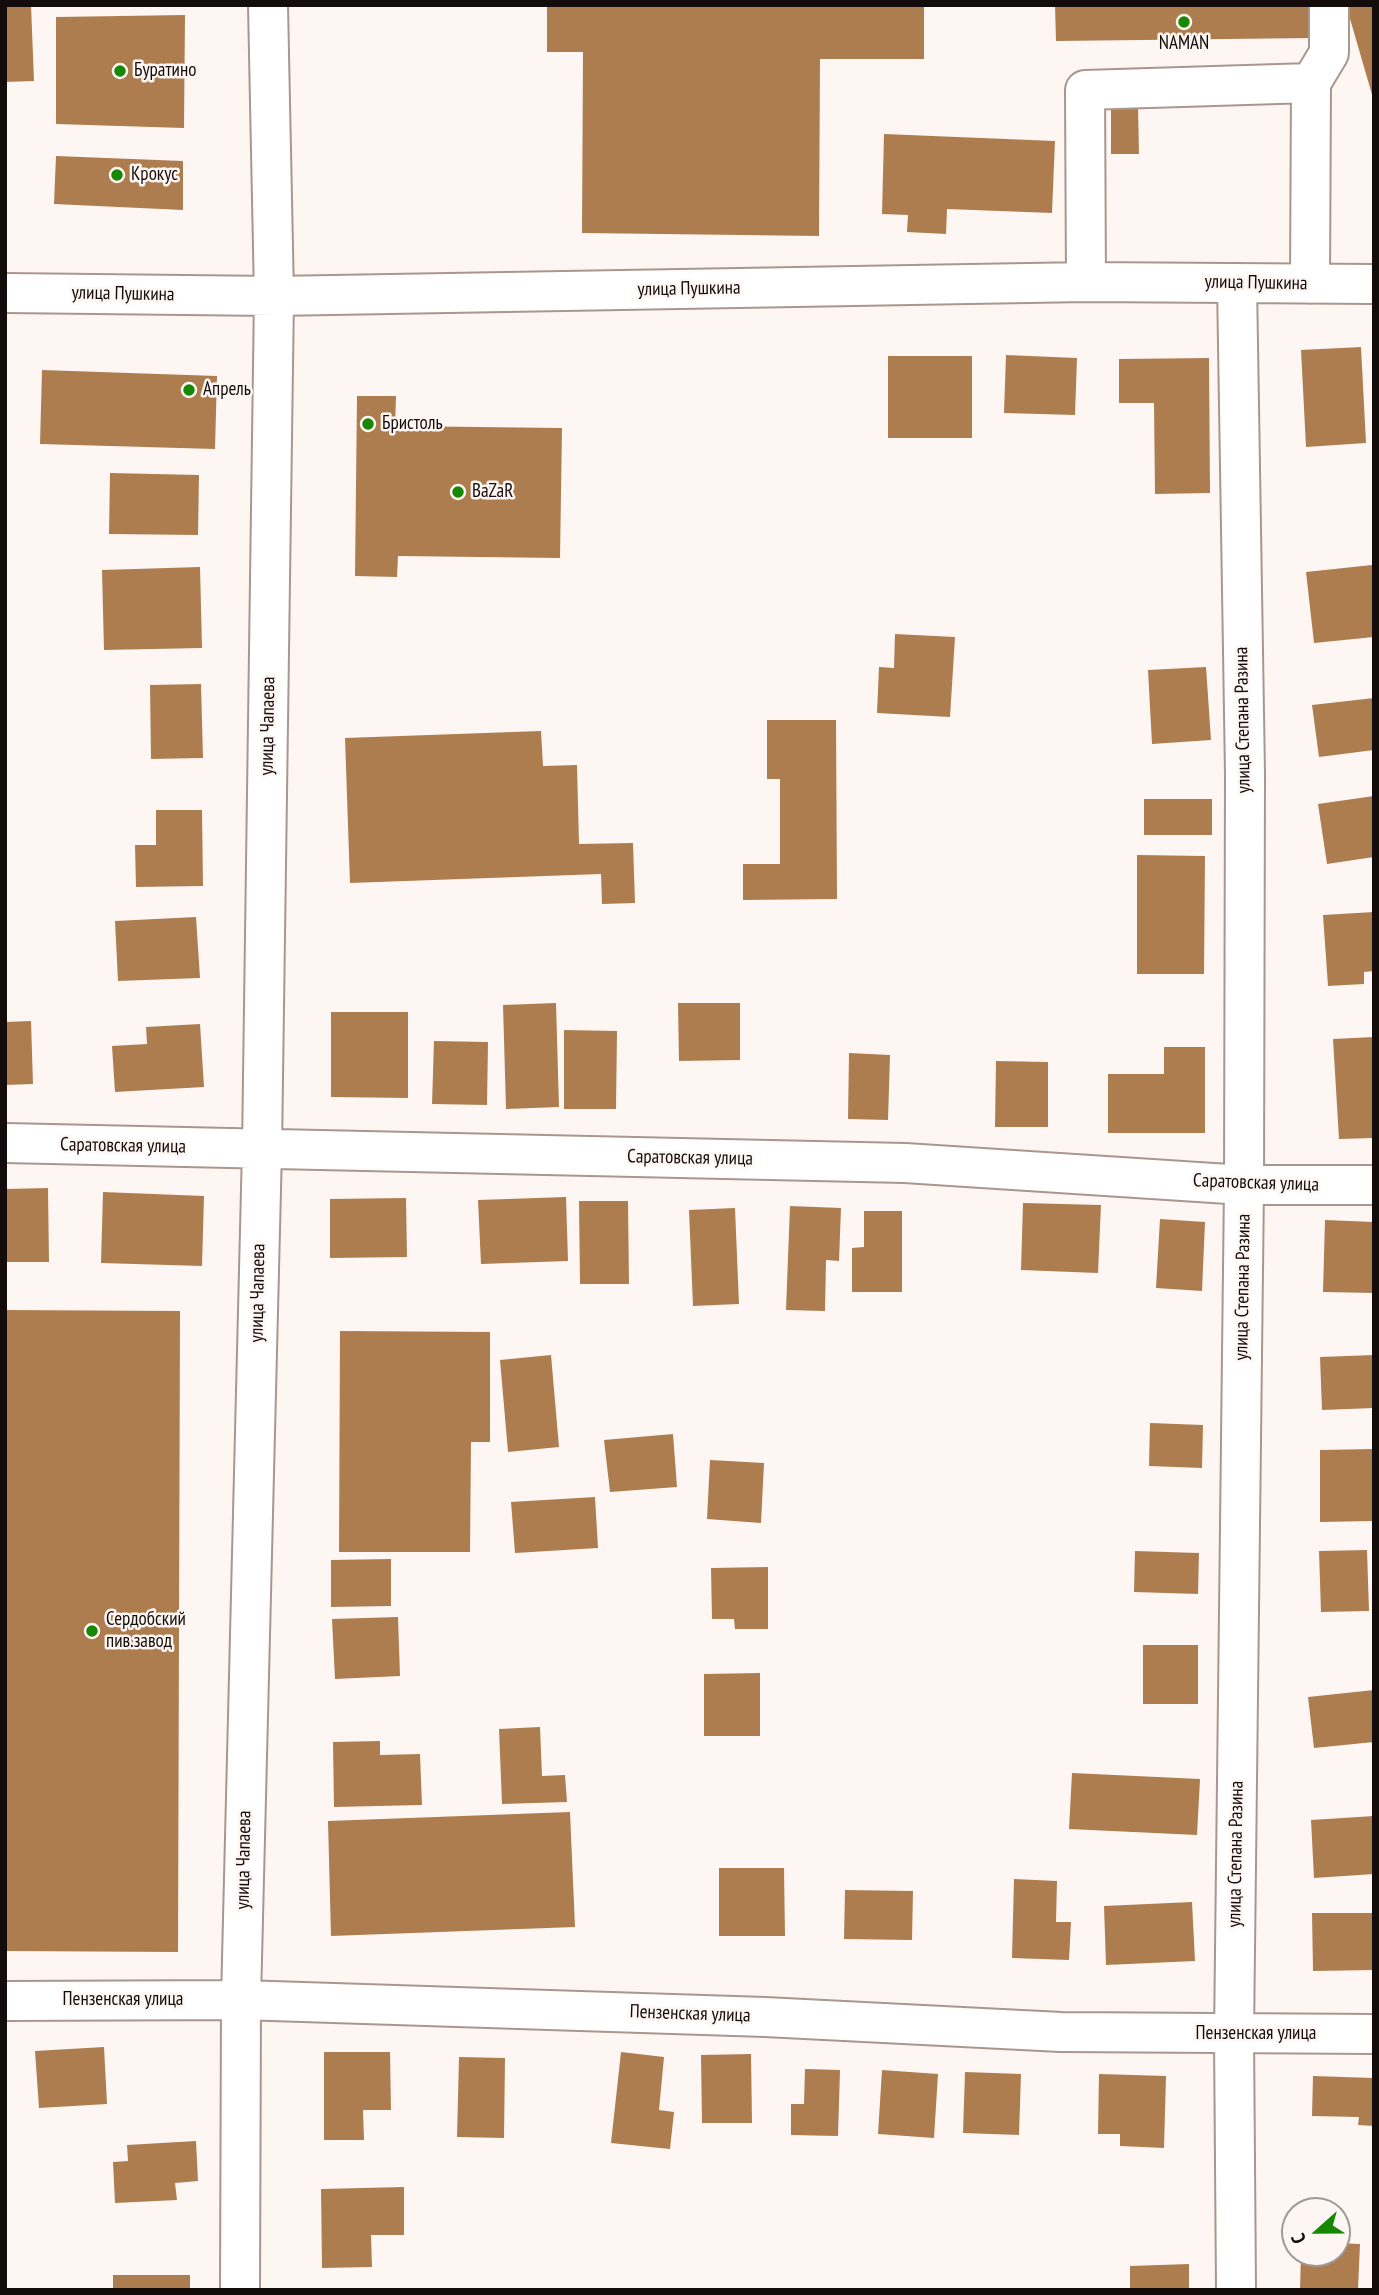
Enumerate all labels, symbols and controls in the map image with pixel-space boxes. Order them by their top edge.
marker: NAMAN [1176,14,1192,30]
place label: NAMAN [1159,33,1209,55]
place label: Буратино [134,60,196,82]
marker: Буратино [112,63,128,79]
place label: Крокус [131,164,178,186]
marker: Крокус [109,167,125,183]
street label: улица Пушкина [1204,271,1308,295]
street label: улица Пушкина [637,277,741,301]
street label: улица Пушкина [71,282,175,306]
place label: Апрель [203,379,251,401]
marker: Апрель [181,382,197,398]
place label: Бристоль [382,413,443,435]
marker: Бристоль [360,416,376,432]
place label: BaZaR [472,481,513,503]
marker: BaZaR [450,484,466,500]
street label: улица Степана Разина [1230,647,1256,793]
street label: улица Чапаева [256,676,280,776]
street label: Саратовская улица [60,1134,186,1158]
street label: Саратовская улица [627,1146,753,1170]
street label: Саратовская улица [1193,1169,1319,1197]
street label: улица Степана Разина [1230,1214,1256,1360]
street label: улица Чапаева [246,1243,270,1343]
place label: Сердобский пив.завод [106,1609,186,1653]
marker: Сердобский пив.завод [84,1623,100,1639]
street label: улица Степана Разина [1223,1781,1249,1927]
street label: улица Чапаева [232,1810,256,1910]
street label: Пензенская улица [63,1989,183,2011]
street label: Пензенская улица [629,2000,751,2028]
street label: Пензенская улица [1196,2023,1316,2045]
north arrow [1281,2197,1351,2267]
text: С [1286,2230,1311,2247]

